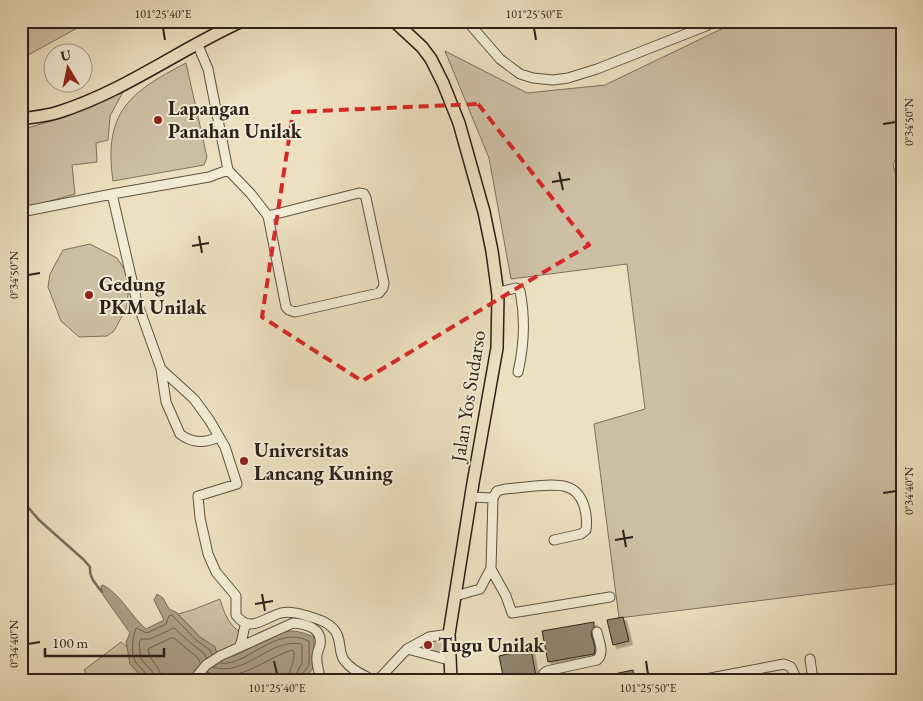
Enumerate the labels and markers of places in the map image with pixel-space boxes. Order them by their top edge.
place label: Lapangan Panahan Unilak [168,95,303,144]
marker: Lapangan Panahan Unilak [152,114,164,126]
place label: Gedung PKM Unilak [99,271,208,320]
marker: Gedung PKM Unilak [83,289,95,301]
place label: Universitas Lancang Kuning [254,437,394,486]
marker: Universitas Lancang Kuning [238,455,250,467]
place label: Tugu Unilak [438,632,546,658]
marker: Tugu Unilak [422,639,434,651]

